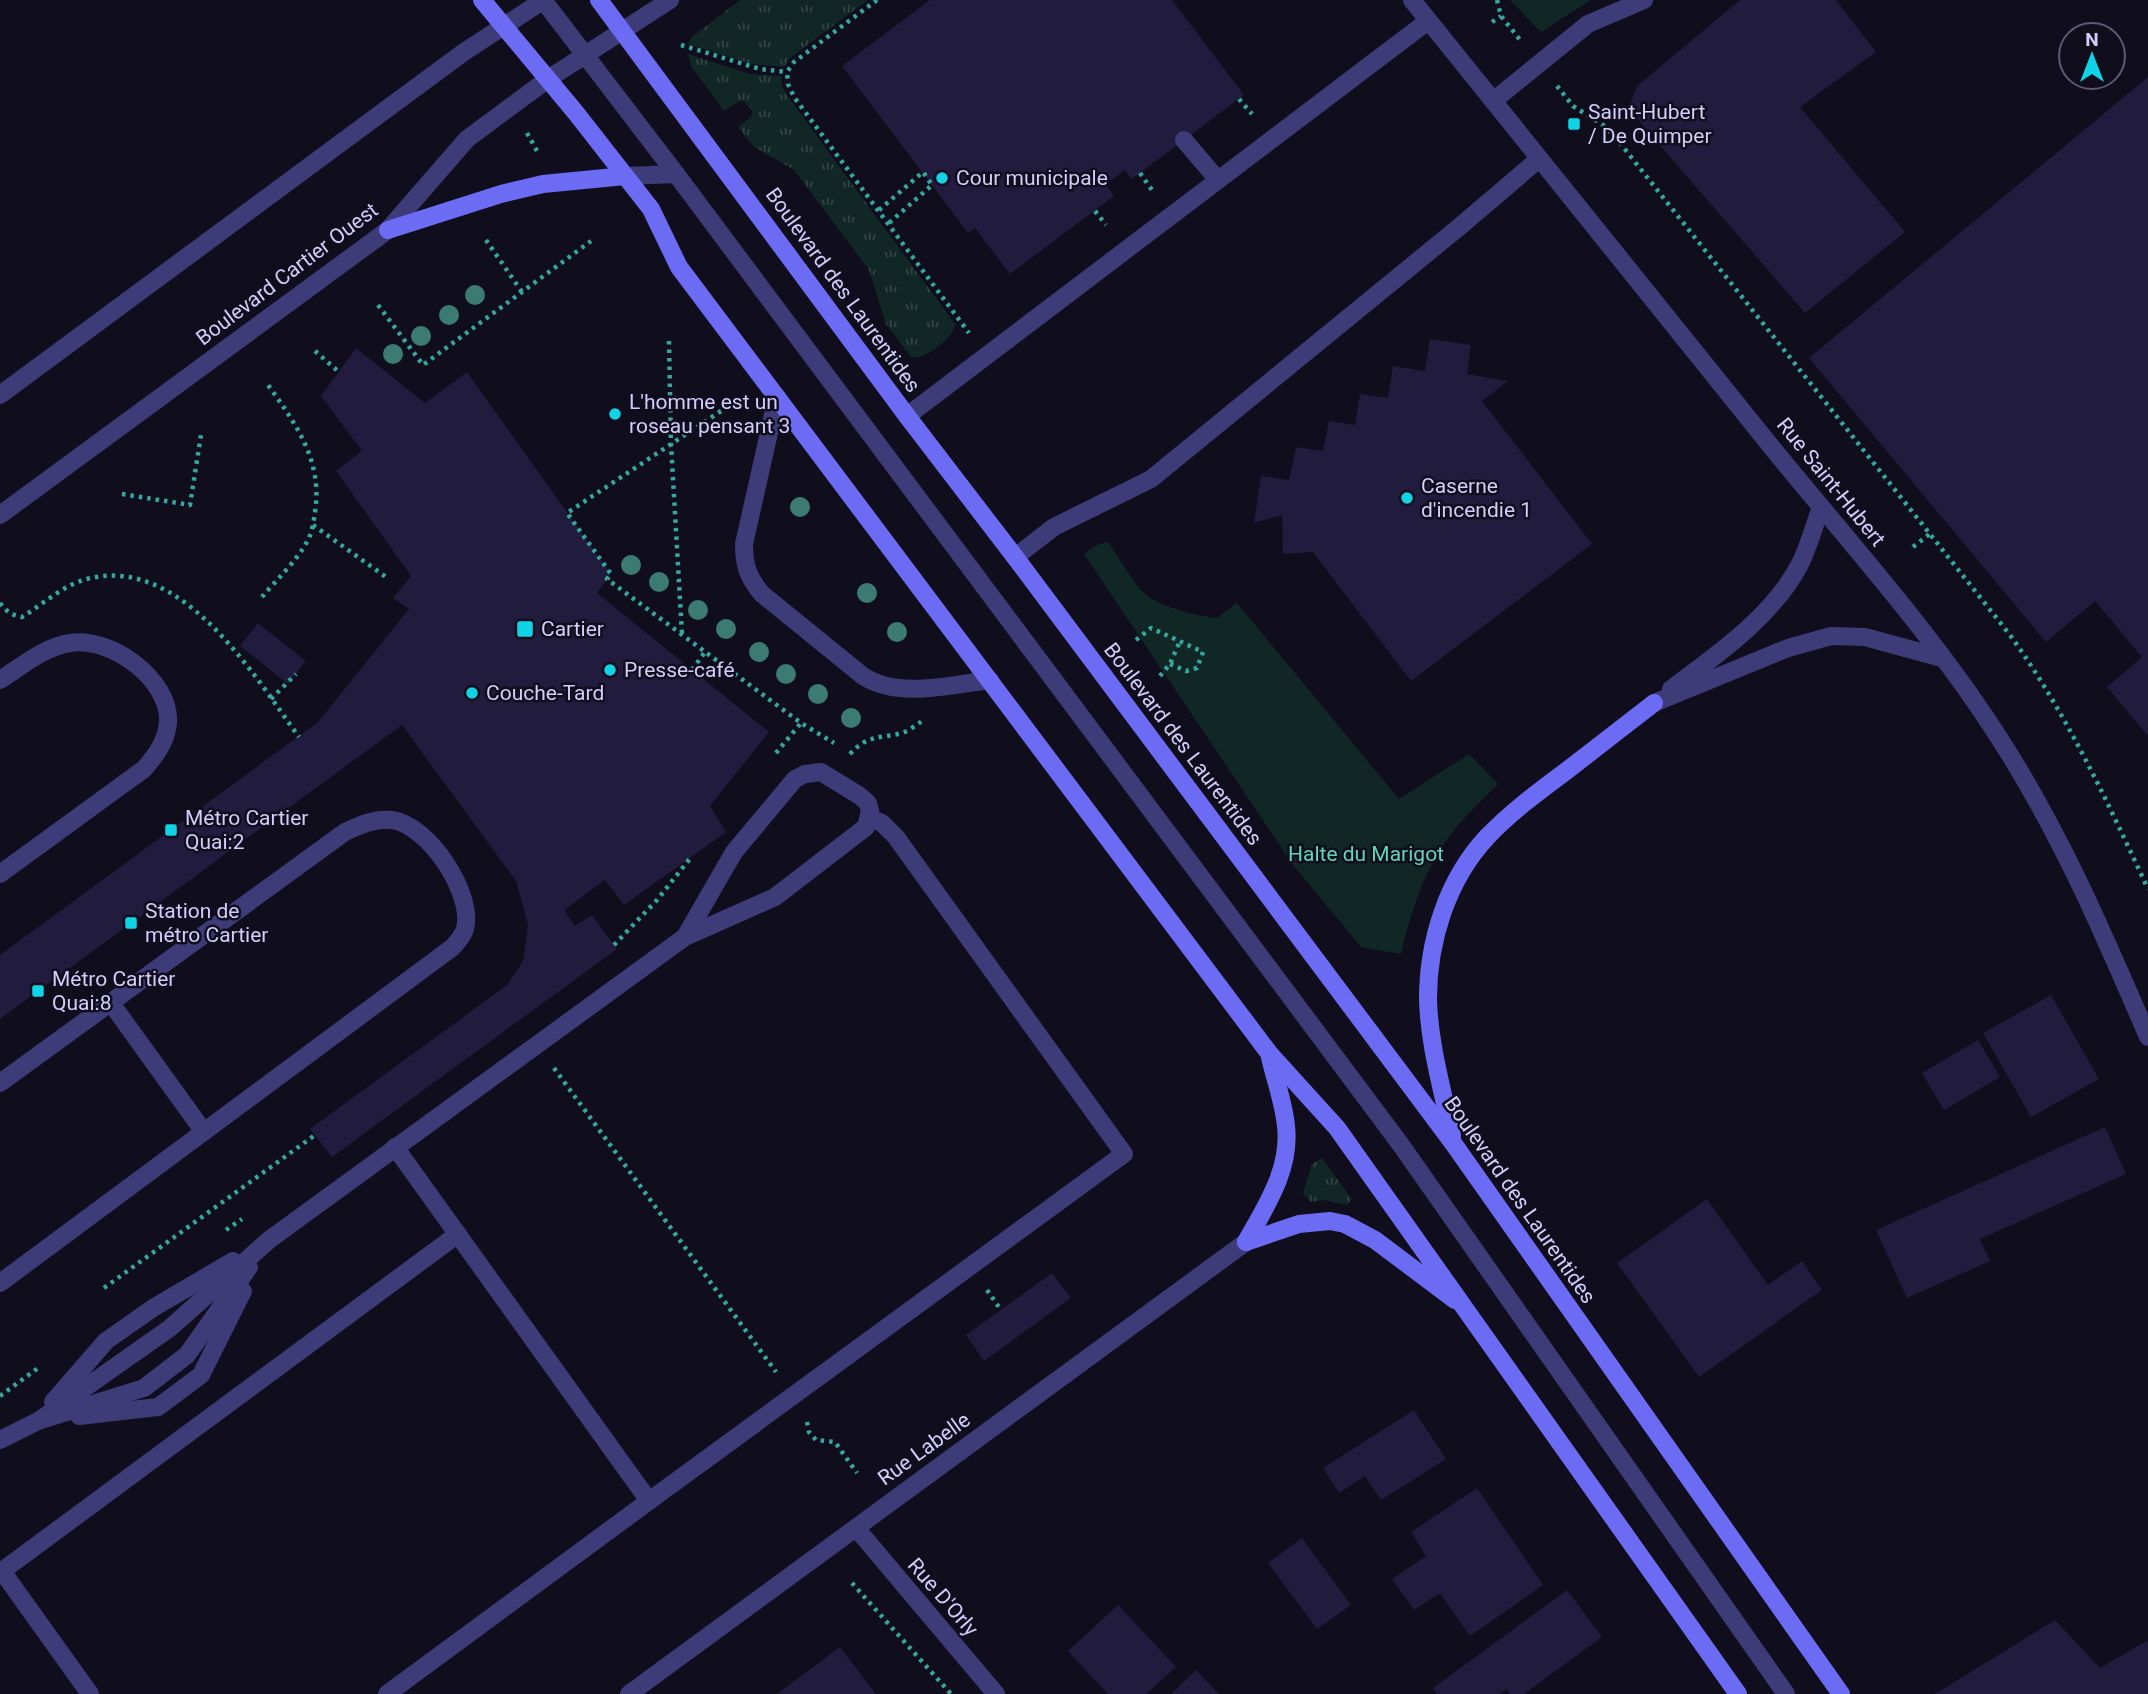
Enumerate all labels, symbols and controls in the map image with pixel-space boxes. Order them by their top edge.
north arrow [2057,21,2127,91]
text: N [2085,28,2099,51]
place label: Saint-Hubert / De Quimper [1588,100,1712,148]
marker: Saint-Hubert / De Quimper [1566,116,1582,132]
place label: Cour municipale [956,166,1108,190]
marker: Cour municipale [934,170,950,186]
street label: Boulevard des Laurentides [761,183,925,397]
street label: Boulevard Cartier Ouest [191,198,383,350]
place label: L'homme est un roseau pensant 3 [629,390,790,438]
marker: L'homme est un roseau pensant 3 [607,406,623,422]
street label: Rue Saint-Hubert [1772,413,1890,551]
place label: Caserne d'incendie 1 [1421,474,1532,522]
marker: Caserne d'incendie 1 [1399,490,1415,506]
place label: Cartier [541,617,604,641]
marker: Cartier [515,619,535,639]
street label: Boulevard des Laurentides [1099,638,1267,850]
place label: Presse-café [624,658,735,682]
marker: Presse-café [602,662,618,678]
place label: Couche-Tard [486,681,604,705]
marker: Couche-Tard [464,685,480,701]
place label: Métro Cartier Quai:2 [185,806,308,854]
marker: Métro Cartier Quai:2 [163,822,179,838]
park label: Halte du Marigot [1288,842,1444,866]
place label: Station de métro Cartier [145,899,268,947]
marker: Station de métro Cartier [123,915,139,931]
place label: Métro Cartier Quai:8 [52,967,175,1015]
marker: Métro Cartier Quai:8 [30,983,46,999]
street label: Boulevard des Laurentides [1439,1092,1601,1308]
street label: Rue Labelle [873,1408,975,1490]
street label: Rue D'Orly [903,1553,983,1641]

